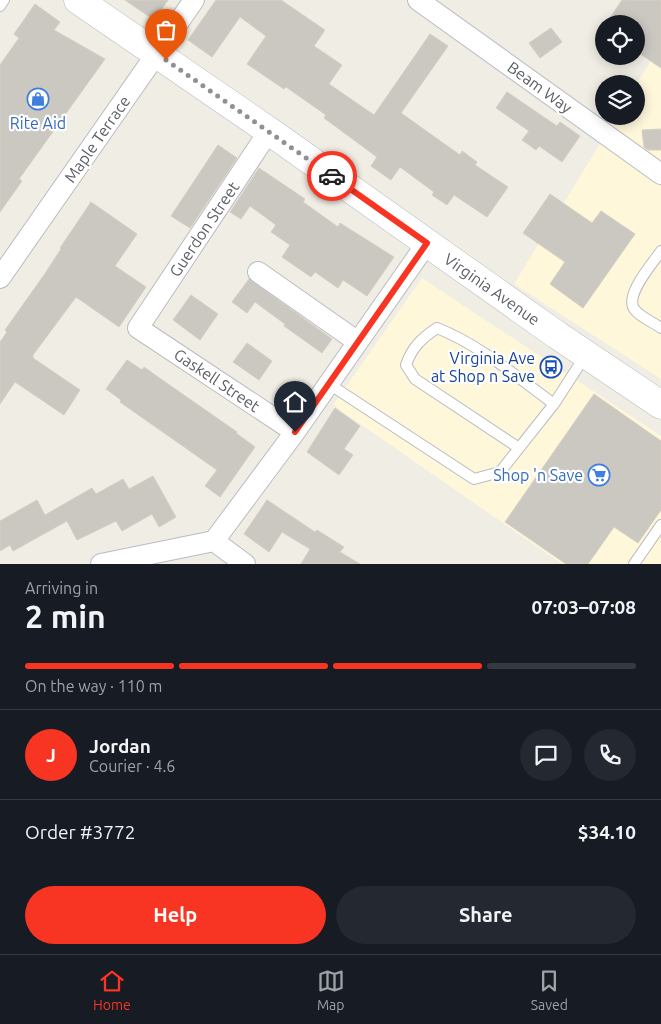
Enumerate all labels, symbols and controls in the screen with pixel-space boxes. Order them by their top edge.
pin [145,9,187,60]
map controls [595,15,645,125]
button: locate [595,15,645,65]
icon: bag [152,16,180,44]
street label: Beam Way [504,58,576,117]
button: layers [595,75,645,125]
shop icon: Rite Aid [26,87,50,111]
street label: Maple Terrace [60,92,134,186]
place label: Rite Aid [10,114,66,132]
courier [307,151,357,201]
icon: car [318,162,346,190]
street label: Guerdon Street [166,177,243,280]
street label: Virginia Avenue [441,249,543,329]
street label: Gaskell Street [171,345,264,416]
place label: Virginia Ave at Shop n Save [431,349,535,385]
bus stop icon: Virginia Ave at Shop n Save [539,355,563,379]
pin [274,381,316,432]
icon: home [281,388,309,416]
supermarket icon: Shop 'n Save [587,463,611,487]
place label: Shop 'n Save [493,466,583,484]
text: Arriving in [25,579,98,597]
text: 07:03–07:08 [531,596,636,618]
text: 2 min [25,598,106,634]
text: On the way · 110 m [25,677,162,695]
button: chat [520,729,572,781]
button: phone [584,729,636,781]
text: Jordan [89,735,151,757]
text: J [46,744,56,766]
text: Courier · 4.6 [89,757,175,775]
text: Order #3772 [25,821,135,843]
text: $34.10 [578,821,636,843]
button: Help [25,886,326,944]
button: Share [336,886,636,944]
tab: Home [93,967,131,1013]
tab: Map [317,967,345,1013]
tab: Saved [531,967,568,1013]

